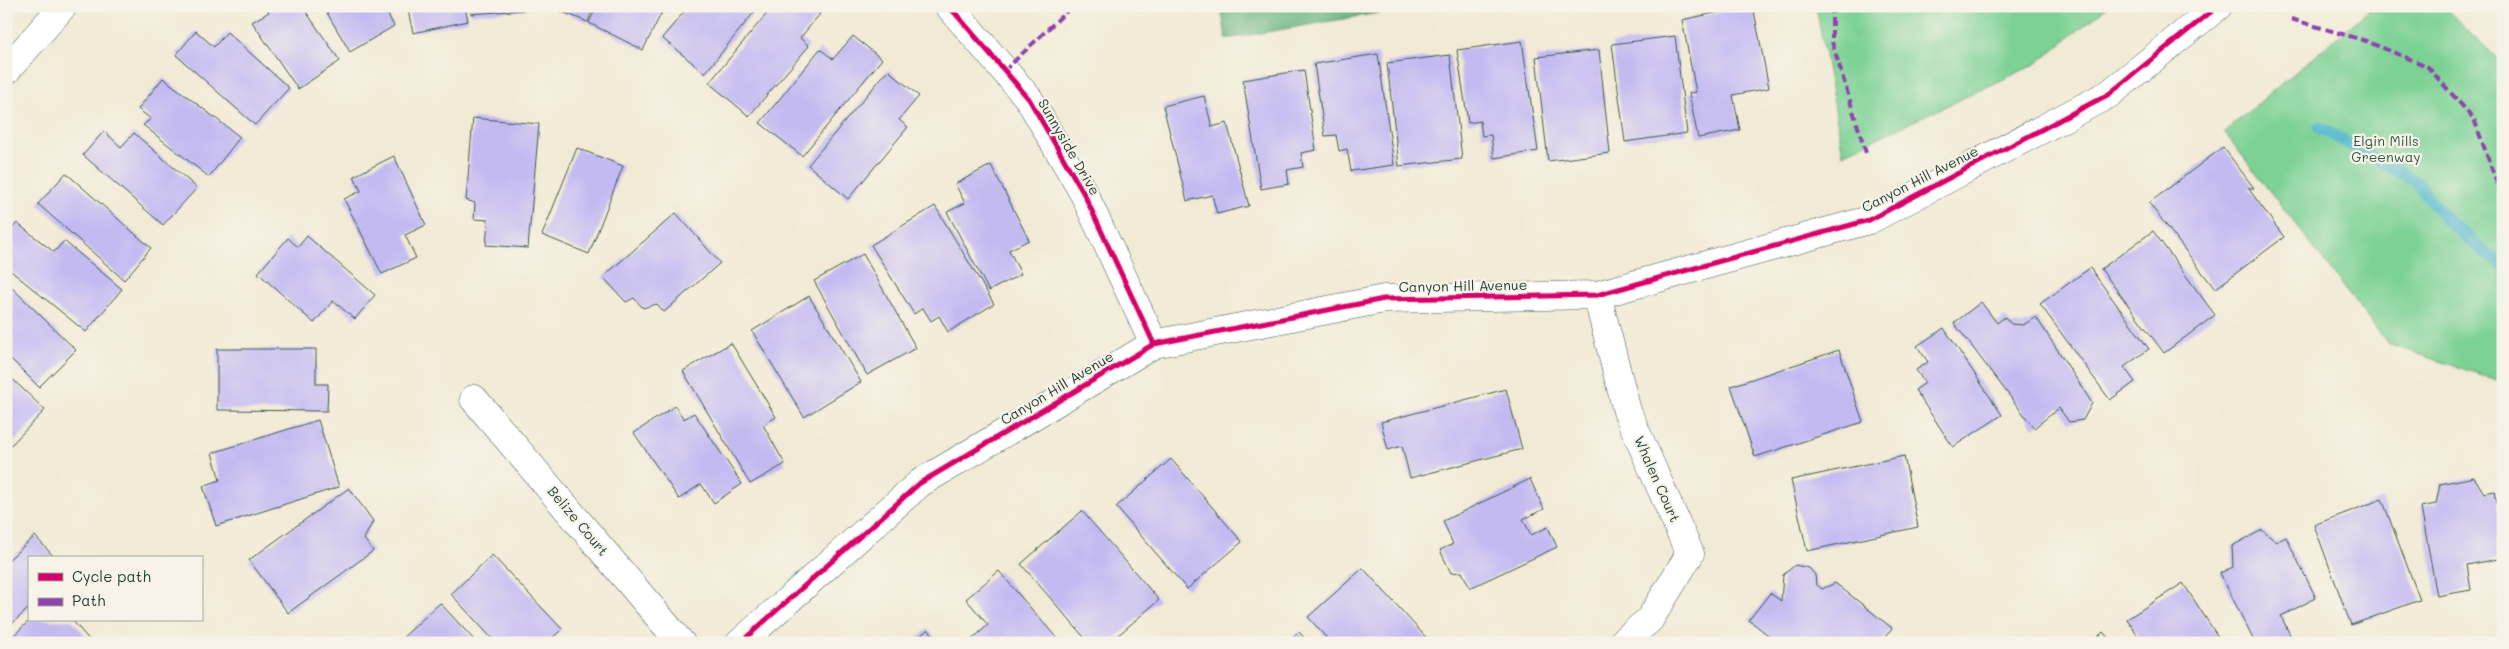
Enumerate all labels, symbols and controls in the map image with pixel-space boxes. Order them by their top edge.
street label: Sunnyside Drive [1034,95,1105,198]
park label: Elgin Mills Greenway [2351,131,2421,166]
street label: Canyon Hill Avenue [1858,141,1981,216]
street label: Canyon Hill Avenue [1399,275,1527,296]
street label: Canyon Hill Avenue [997,346,1117,429]
street label: Whalen Court [1630,433,1685,525]
street label: Belize Court [544,482,613,559]
legend [28,556,202,622]
text: Cycle path [72,566,151,586]
text: Path [72,590,106,610]

